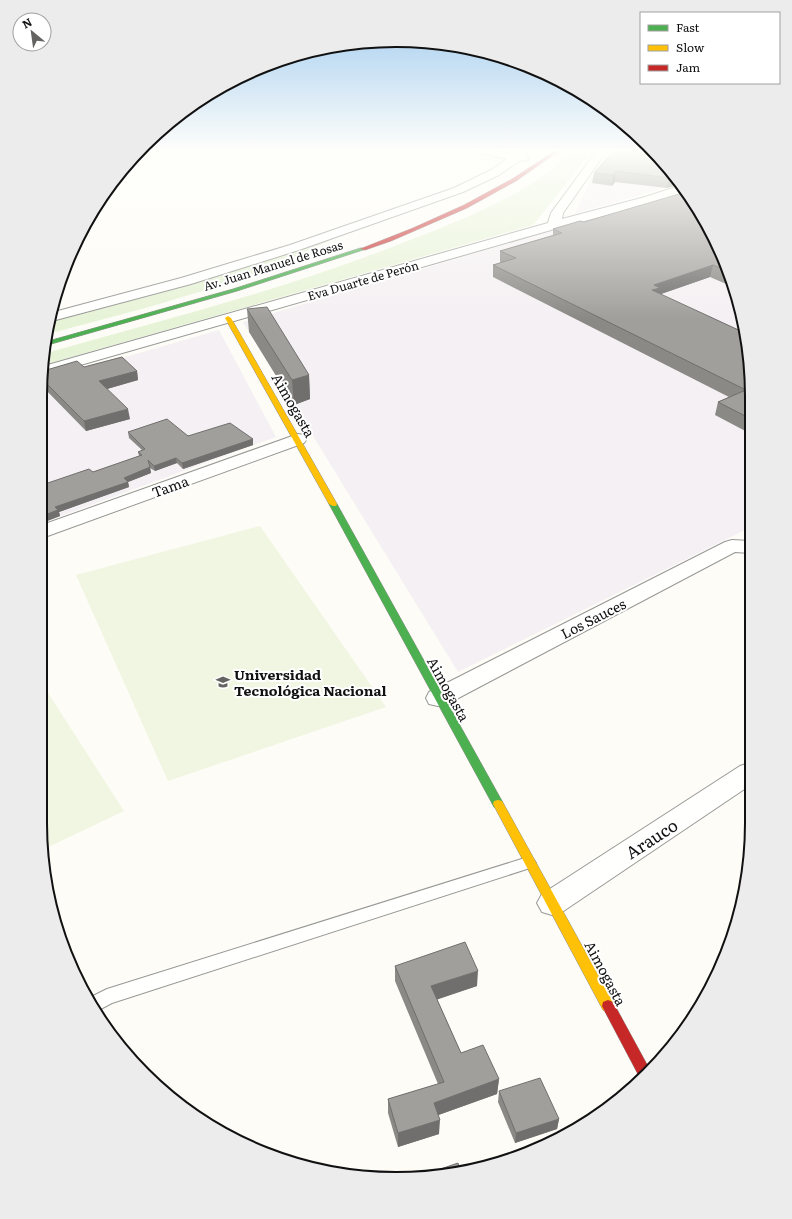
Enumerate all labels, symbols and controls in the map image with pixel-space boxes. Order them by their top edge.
north arrow [12,12,52,52]
legend [640,12,780,84]
text: N [19,13,35,32]
text: Fast [676,18,700,36]
text: Slow [676,38,705,56]
text: Jam [676,58,701,76]
street label: Av. Juan Manuel de Rosas [201,235,345,295]
street label: Eva Duarte de Perón [305,255,421,304]
street label: Aimogasta [268,369,321,441]
street label: Tama [149,470,192,502]
street label: Los Sauces [557,593,629,643]
street label: Aimogasta [423,653,475,725]
place label: Universidad Tecnológica Nacional [234,664,387,700]
school or university icon: Universidad Tecnológica Nacional [215,674,231,690]
street label: Arauco [620,812,682,864]
street label: Aimogasta [581,937,632,1009]

